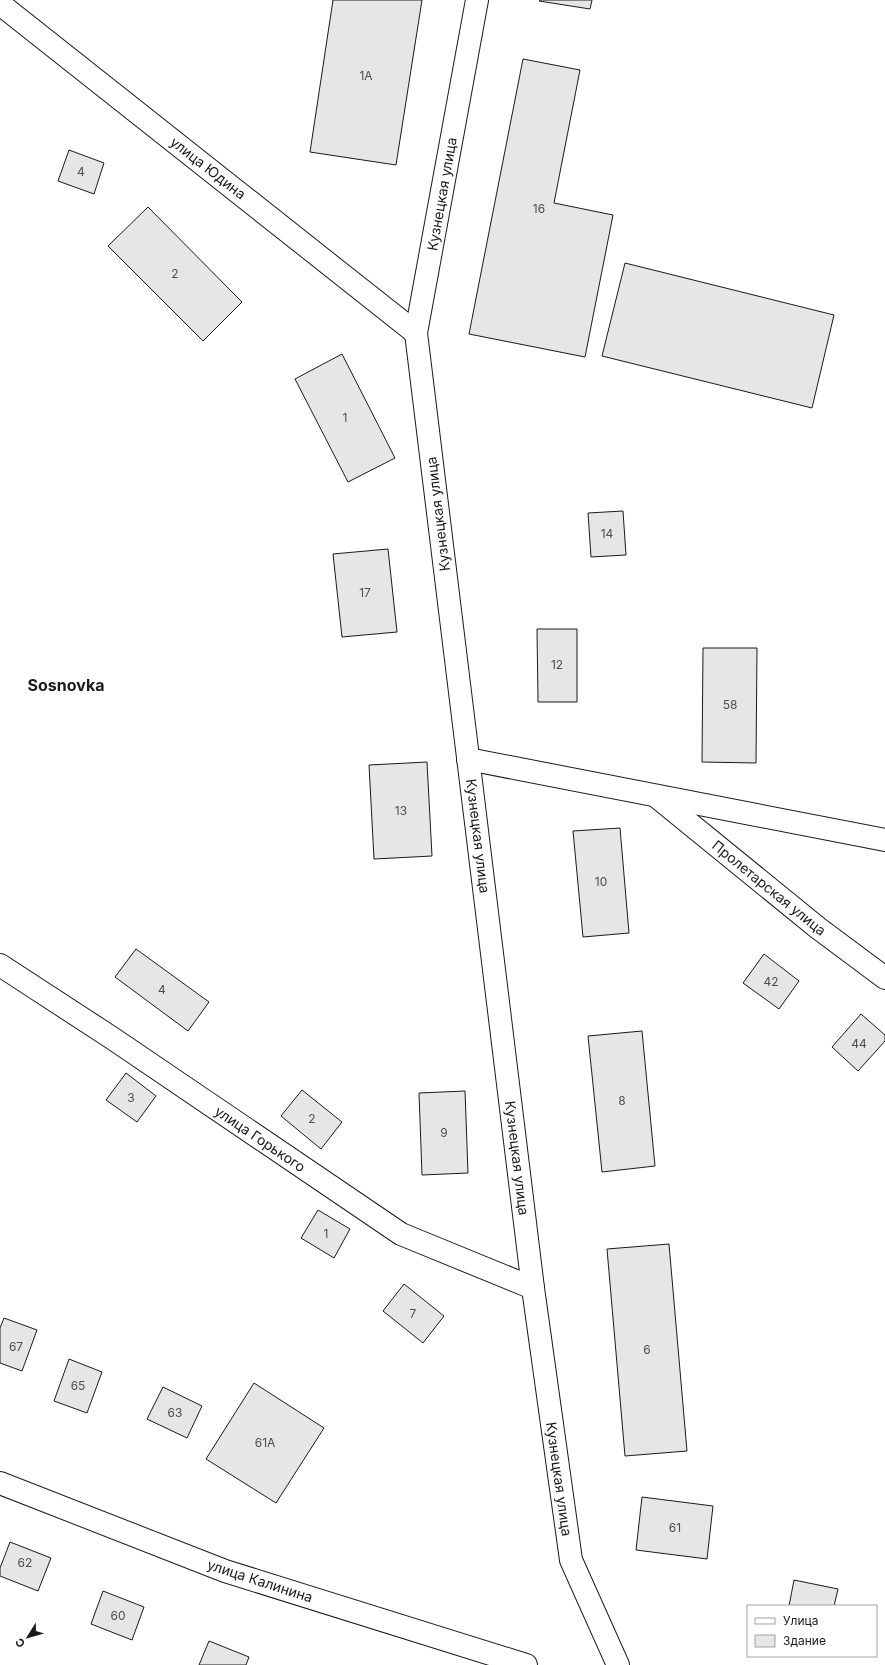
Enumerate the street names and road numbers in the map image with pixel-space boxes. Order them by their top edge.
street label: улица Юдина [167,133,249,202]
street label: Кузнецкая улица [423,136,460,252]
street label: Кузнецкая улица [422,456,453,572]
street label: Кузнецкая улица [463,778,494,894]
street label: Пролетарская улица [709,836,830,939]
street label: Кузнецкая улица [502,1100,533,1216]
street label: улица Горького [212,1102,309,1175]
street label: Кузнецкая улица [543,1421,576,1537]
street label: улица Калинина [205,1555,315,1606]

